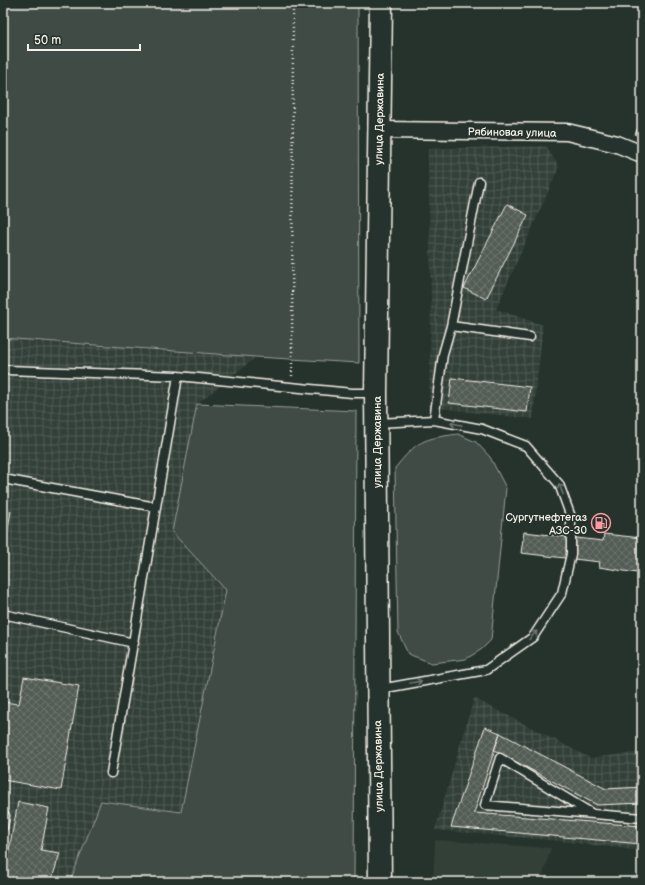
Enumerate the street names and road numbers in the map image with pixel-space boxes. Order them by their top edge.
street label: улица Державина [372,72,387,165]
street label: Рябиновая улица [467,125,557,140]
street label: улица Державина [371,396,384,488]
street label: улица Державина [371,719,386,812]

